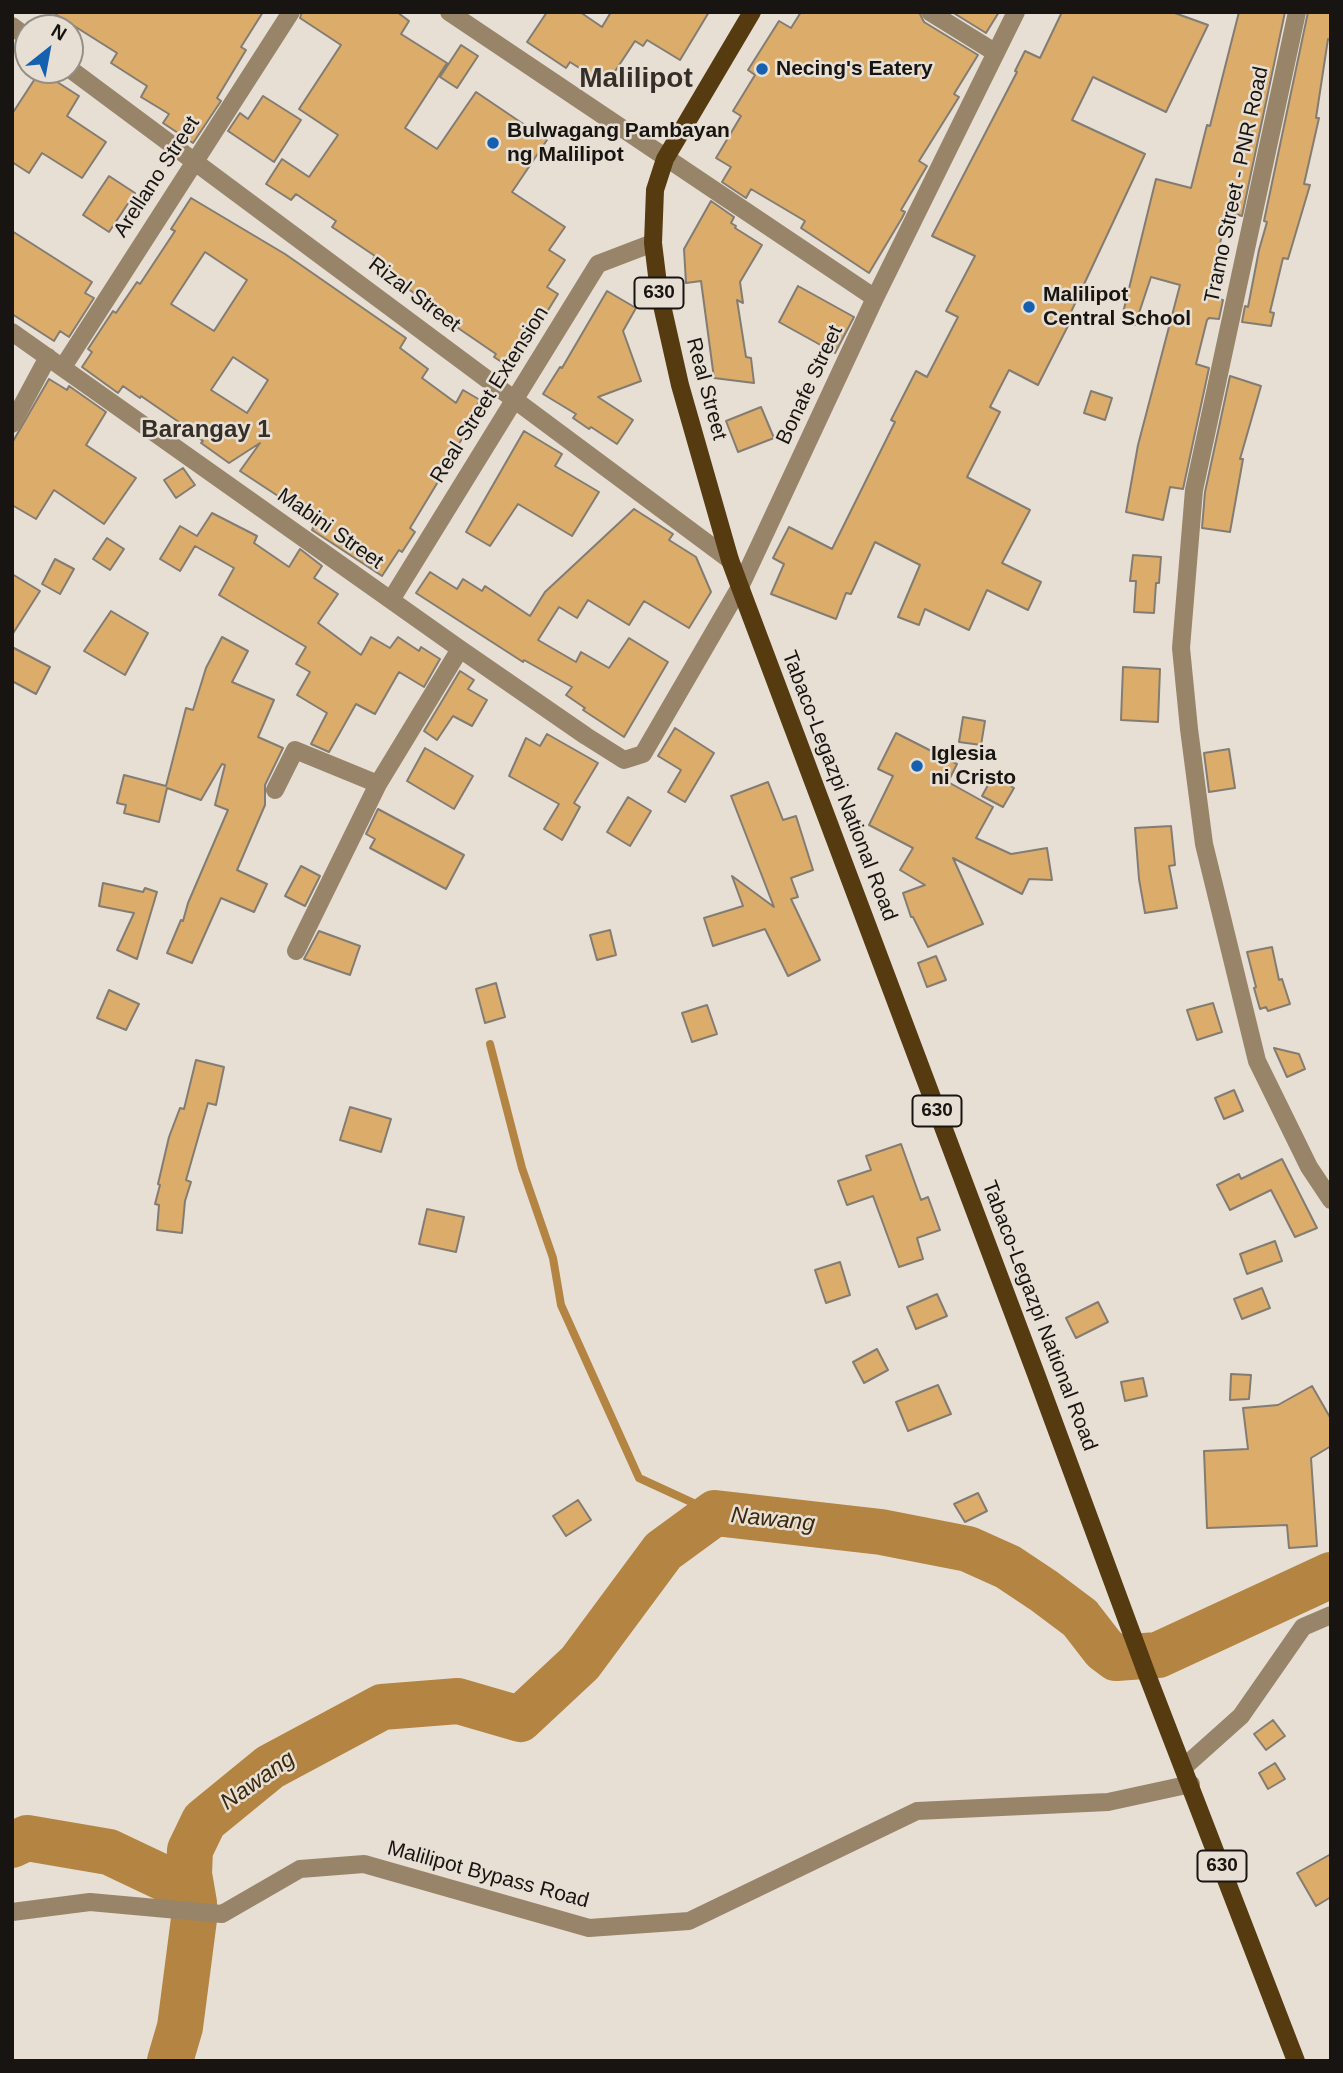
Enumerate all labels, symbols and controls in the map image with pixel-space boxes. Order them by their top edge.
north arrow [14,14,84,84]
text: N [48,20,70,45]
place label: Necing's Eatery [776,56,933,82]
marker: Necing's Eatery [754,61,770,77]
district label: Malilipot [579,62,693,96]
street label: Tramo Street - PNR Road [1200,65,1274,305]
street label: Arellano Street [109,112,205,242]
place label: Bulwagang Pambayan ng Malilipot [507,118,730,168]
marker: Bulwagang Pambayan ng Malilipot [485,135,501,151]
street label: Rizal Street [363,252,465,338]
road number: 630 [634,278,684,308]
place label: Malilipot Central School [1043,282,1191,332]
marker: Malilipot Central School [1021,299,1037,315]
street label: Real Street Extension [425,302,555,488]
street label: Bonafe Street [771,321,849,449]
street label: Real Street [680,335,732,443]
district label: Barangay 1 [141,416,271,444]
street label: Mabini Street [272,483,388,575]
street label: Tabaco-Legazpi National Road [776,647,902,925]
place label: Iglesia ni Cristo [931,741,1016,791]
marker: Iglesia ni Cristo [909,758,925,774]
road number: 630 [912,1096,962,1126]
street label: Tabaco-Legazpi National Road [976,1177,1102,1455]
water label: Nawang [730,1502,816,1538]
water label: Nawang [216,1745,300,1817]
street label: Malilipot Bypass Road [384,1836,592,1914]
road number: 630 [1198,1850,1246,1882]

